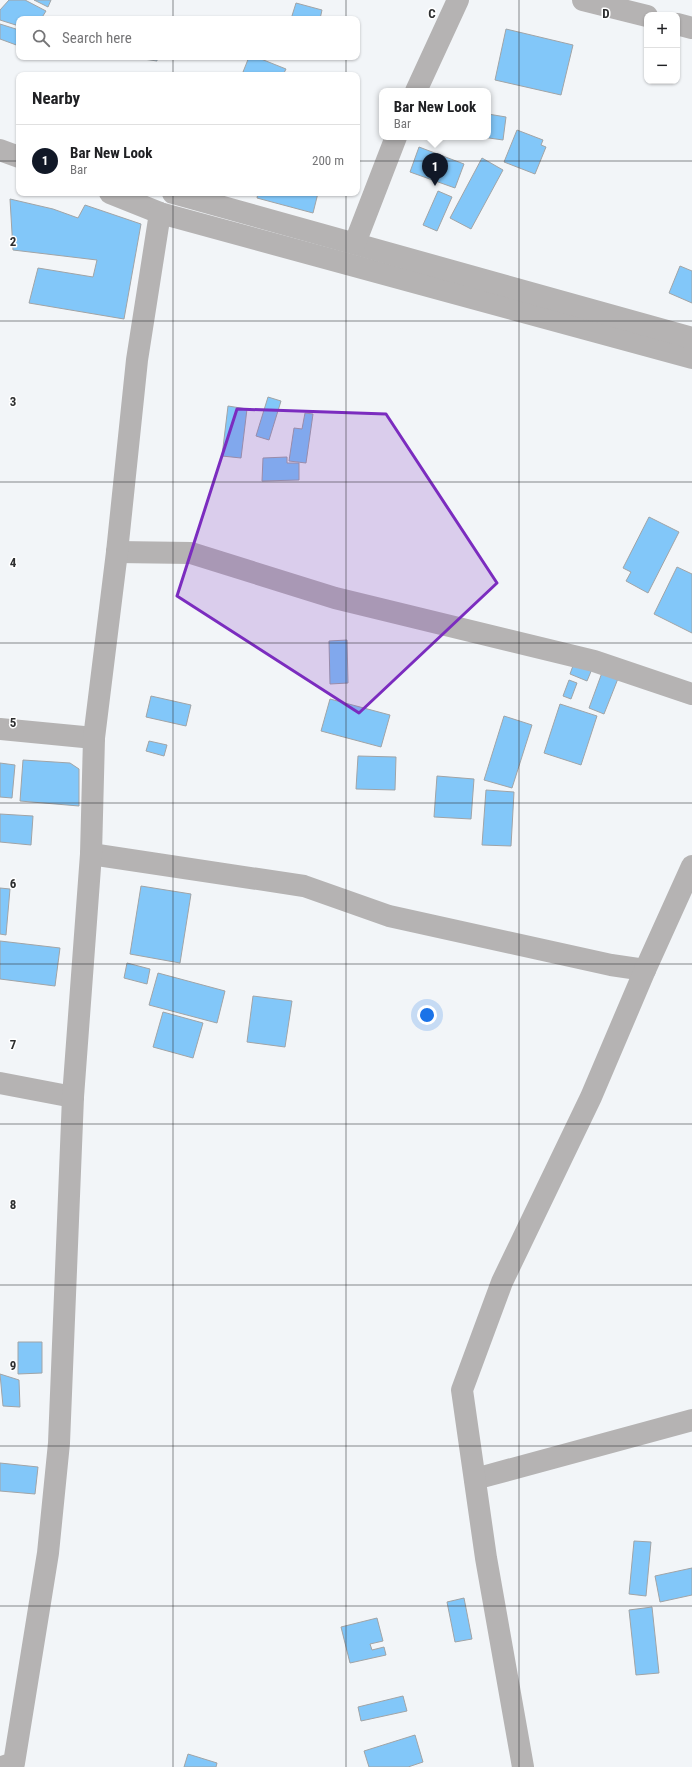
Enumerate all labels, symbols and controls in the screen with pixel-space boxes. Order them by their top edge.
text: C [428,6,436,21]
text: D [602,6,610,21]
map controls [644,12,680,84]
button: + [644,12,680,48]
search box [16,16,360,60]
icon: search [30,27,52,49]
text: Search here [62,29,132,47]
button: − [644,48,680,84]
text: Nearby [32,88,80,108]
popup [379,88,491,140]
text: Bar New Look [394,98,476,116]
text: Bar [394,116,411,131]
text: Bar New Look [70,144,153,162]
text: 1 [42,153,48,168]
text: 200 m [312,153,344,168]
pin: 1 [422,153,448,186]
text: Bar [70,162,87,177]
text: 2 [10,234,17,249]
text: 3 [10,394,16,409]
text: 4 [10,555,17,570]
text: 5 [10,715,17,730]
text: 6 [10,876,17,891]
your location [417,1005,437,1025]
text: 7 [10,1037,17,1052]
text: 8 [10,1197,16,1212]
text: 9 [10,1358,16,1373]

